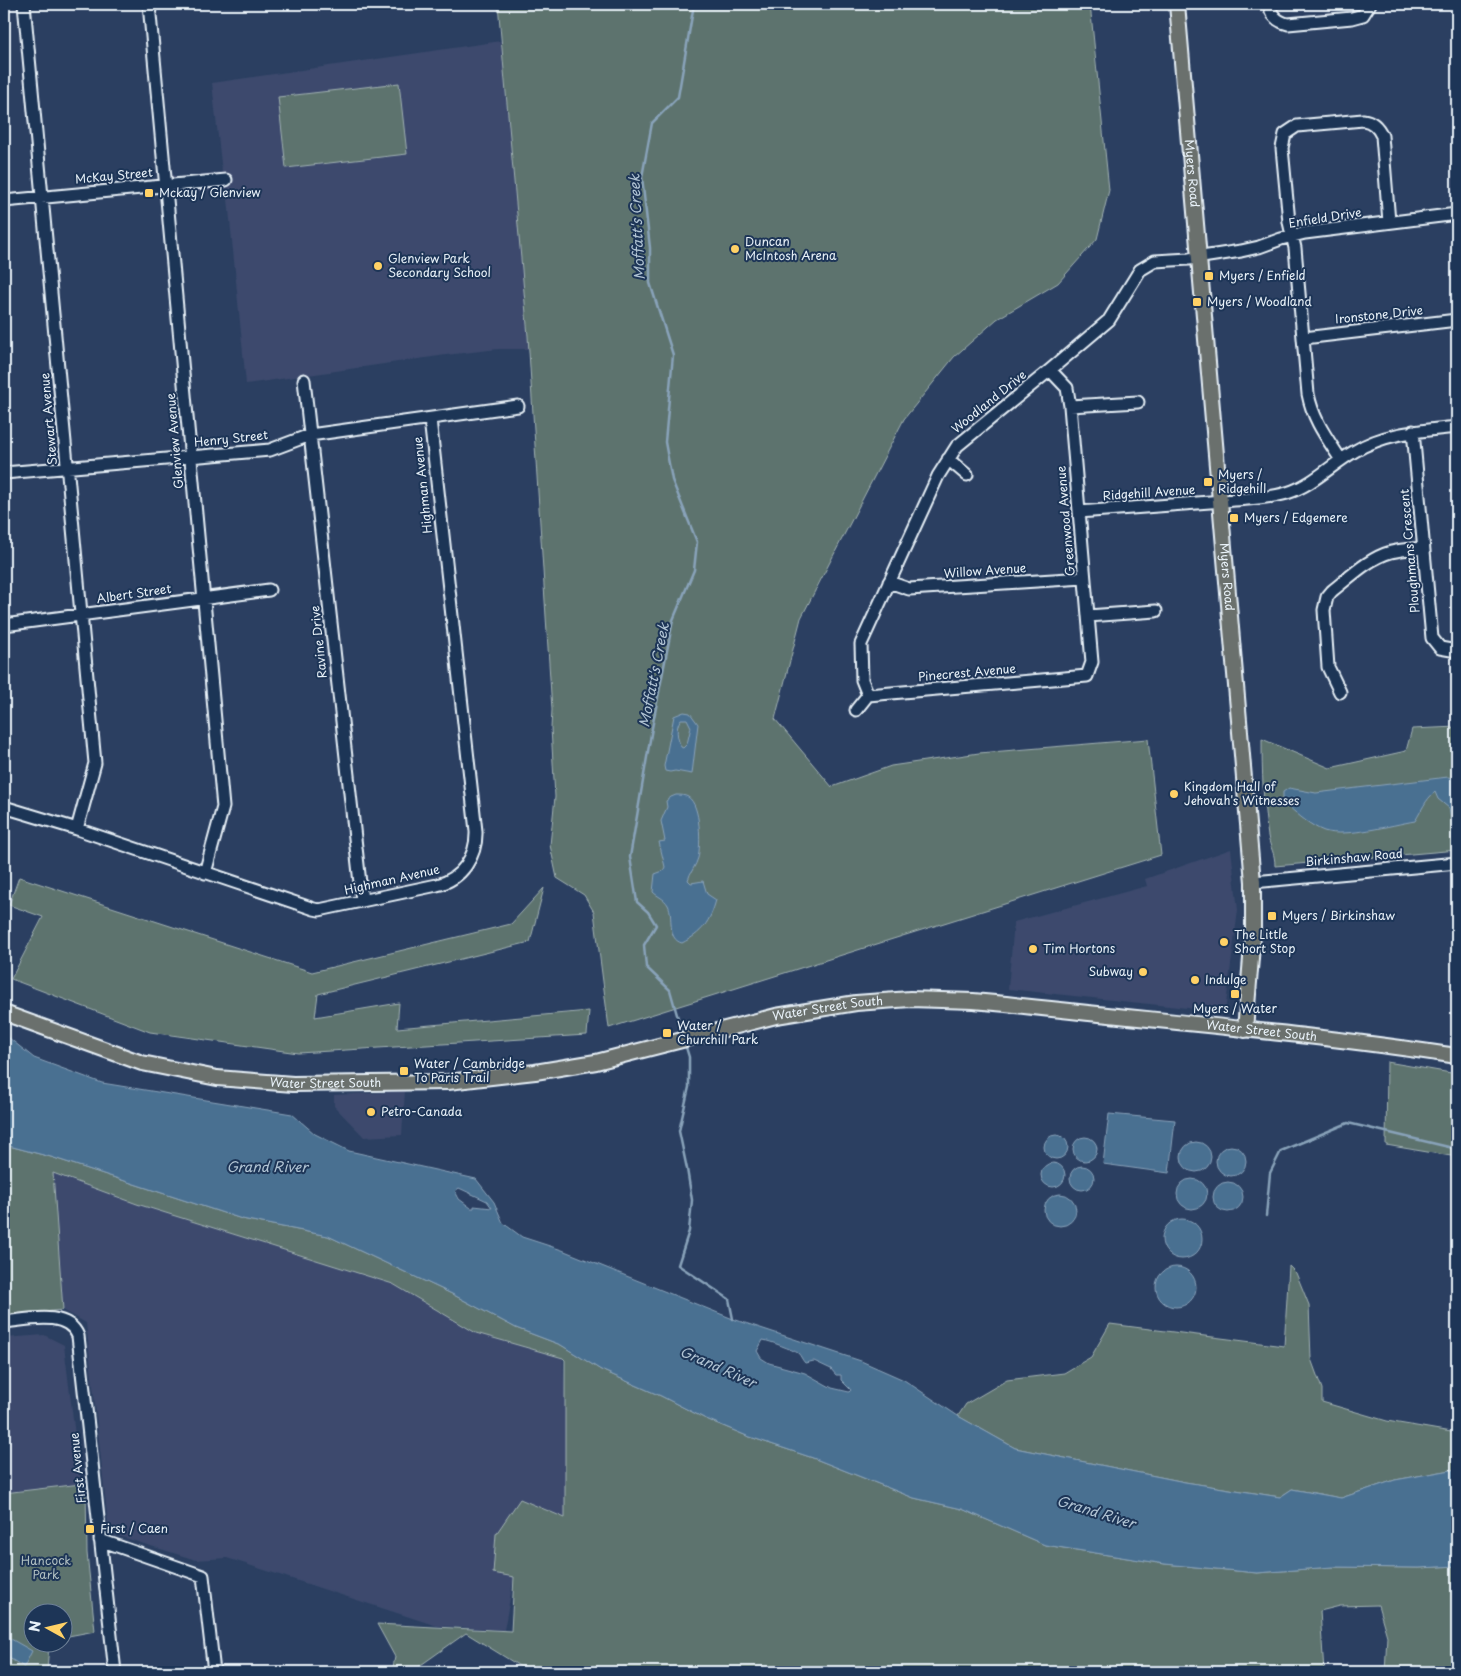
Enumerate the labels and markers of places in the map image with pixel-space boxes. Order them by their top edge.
place label: Mckay / Glenview [159,183,261,201]
marker: Mckay / Glenview [143,187,155,199]
place label: Duncan McIntosh Arena [745,232,837,264]
marker: Duncan McIntosh Arena [729,243,741,255]
place label: Glenview Park Secondary School [388,249,491,281]
marker: Glenview Park Secondary School [372,260,384,272]
place label: Myers / Enfield [1219,266,1306,284]
marker: Myers / Enfield [1203,270,1215,282]
place label: Myers / Woodland [1207,292,1312,310]
marker: Myers / Woodland [1191,296,1203,308]
place label: Myers / Ridgehill [1218,465,1266,497]
marker: Myers / Ridgehill [1202,476,1214,488]
place label: Myers / Edgemere [1244,508,1348,526]
marker: Myers / Edgemere [1228,512,1240,524]
place label: Kingdom Hall of Jehovah's Witnesses [1184,777,1299,809]
marker: Kingdom Hall of Jehovah's Witnesses [1168,788,1180,800]
place label: Myers / Birkinshaw [1282,906,1395,924]
marker: Myers / Birkinshaw [1266,910,1278,922]
place label: The Little Short Stop [1234,925,1295,957]
marker: The Little Short Stop [1218,936,1230,948]
place label: Tim Hortons [1043,939,1116,957]
marker: Tim Hortons [1027,943,1039,955]
place label: Subway [1088,962,1133,980]
marker: Subway [1137,966,1149,978]
place label: Indulge [1205,970,1247,988]
marker: Indulge [1189,974,1201,986]
marker: Myers / Water [1229,988,1241,1000]
place label: Myers / Water [1193,999,1277,1017]
place label: Water / Churchill Park [677,1016,758,1048]
marker: Water / Churchill Park [661,1027,673,1039]
place label: Water / Cambridge To Paris Trail [414,1054,525,1086]
marker: Water / Cambridge To Paris Trail [398,1065,410,1077]
place label: Petro-Canada [381,1102,463,1120]
marker: Petro-Canada [365,1106,377,1118]
place label: First / Caen [100,1519,168,1537]
marker: First / Caen [84,1523,96,1535]

